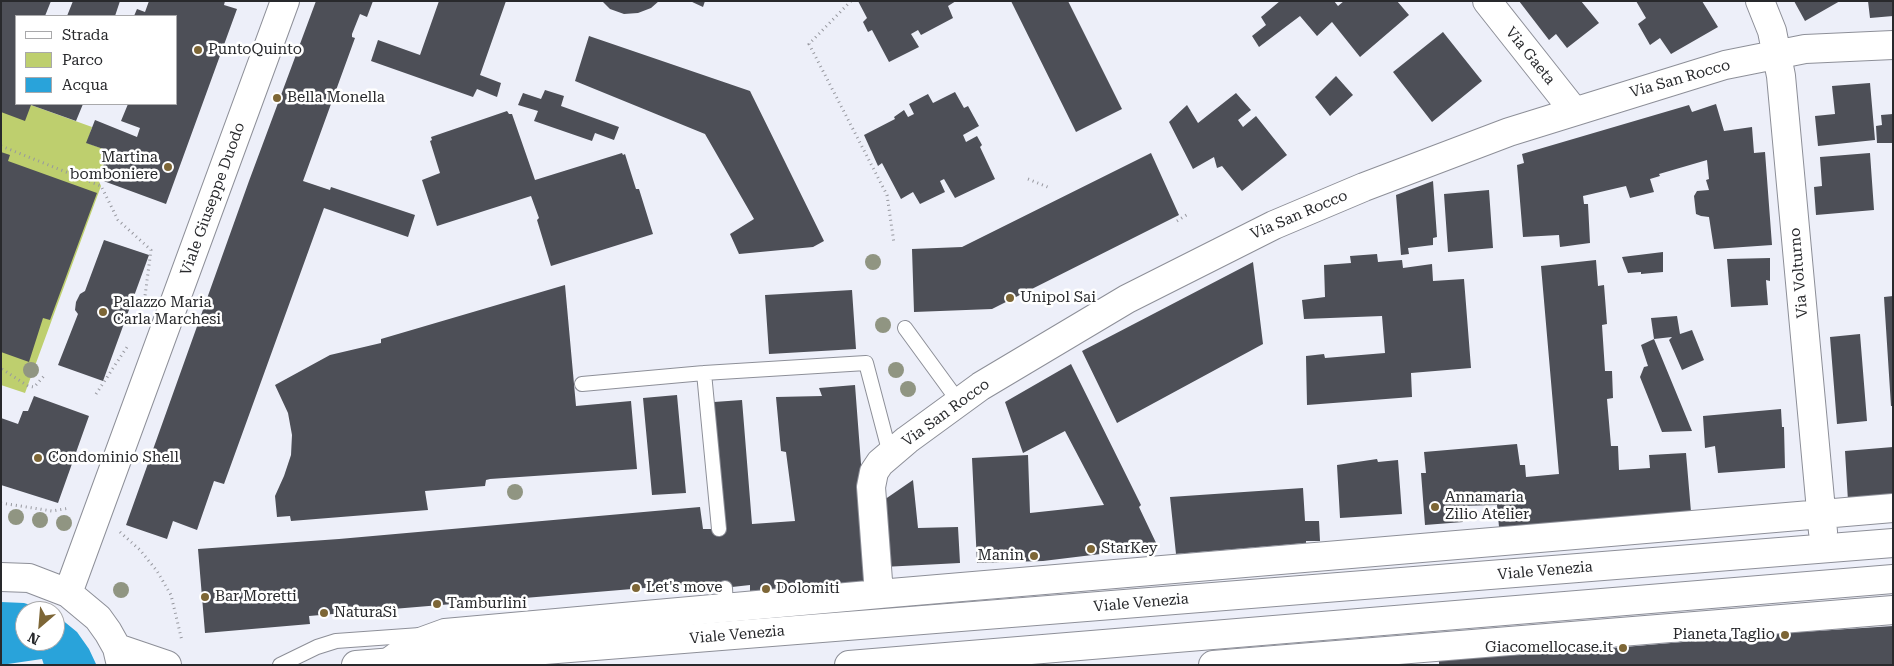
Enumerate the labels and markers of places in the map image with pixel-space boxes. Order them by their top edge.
place label: PuntoQuinto [208,41,302,59]
marker: PuntoQuinto [192,44,204,56]
place label: Bella Monella [287,89,385,107]
marker: Bella Monella [271,92,283,104]
place label: Martina bomboniere [70,149,158,184]
marker: Martina bomboniere [162,161,174,173]
place label: Unipol Sai [1020,289,1096,307]
marker: Unipol Sai [1004,292,1016,304]
place label: Palazzo Maria Carla Marchesi [113,294,221,329]
marker: Palazzo Maria Carla Marchesi [97,306,109,318]
place label: Condominio Shell [48,449,179,467]
marker: Condominio Shell [32,452,44,464]
place label: Annamaria Zilio Atelier [1445,489,1529,524]
marker: Annamaria Zilio Atelier [1429,501,1441,513]
place label: StarKey [1101,540,1158,558]
marker: StarKey [1085,543,1097,555]
place label: Manin [978,547,1024,565]
marker: Manin [1028,550,1040,562]
place label: Let's move [646,579,722,597]
place label: Dolomiti [776,580,840,598]
marker: Let's move [630,582,642,594]
marker: Dolomiti [760,583,772,595]
place label: Bar Moretti [215,588,297,606]
marker: Bar Moretti [199,591,211,603]
place label: Tamburlini [447,595,527,613]
marker: Tamburlini [431,598,443,610]
place label: NaturaSì [334,604,397,622]
marker: NaturaSì [318,607,330,619]
place label: Pianeta Taglio [1673,626,1775,644]
marker: Pianeta Taglio [1779,629,1791,641]
place label: Giacomellocase.it [1485,639,1613,657]
marker: Giacomellocase.it [1617,642,1629,654]

